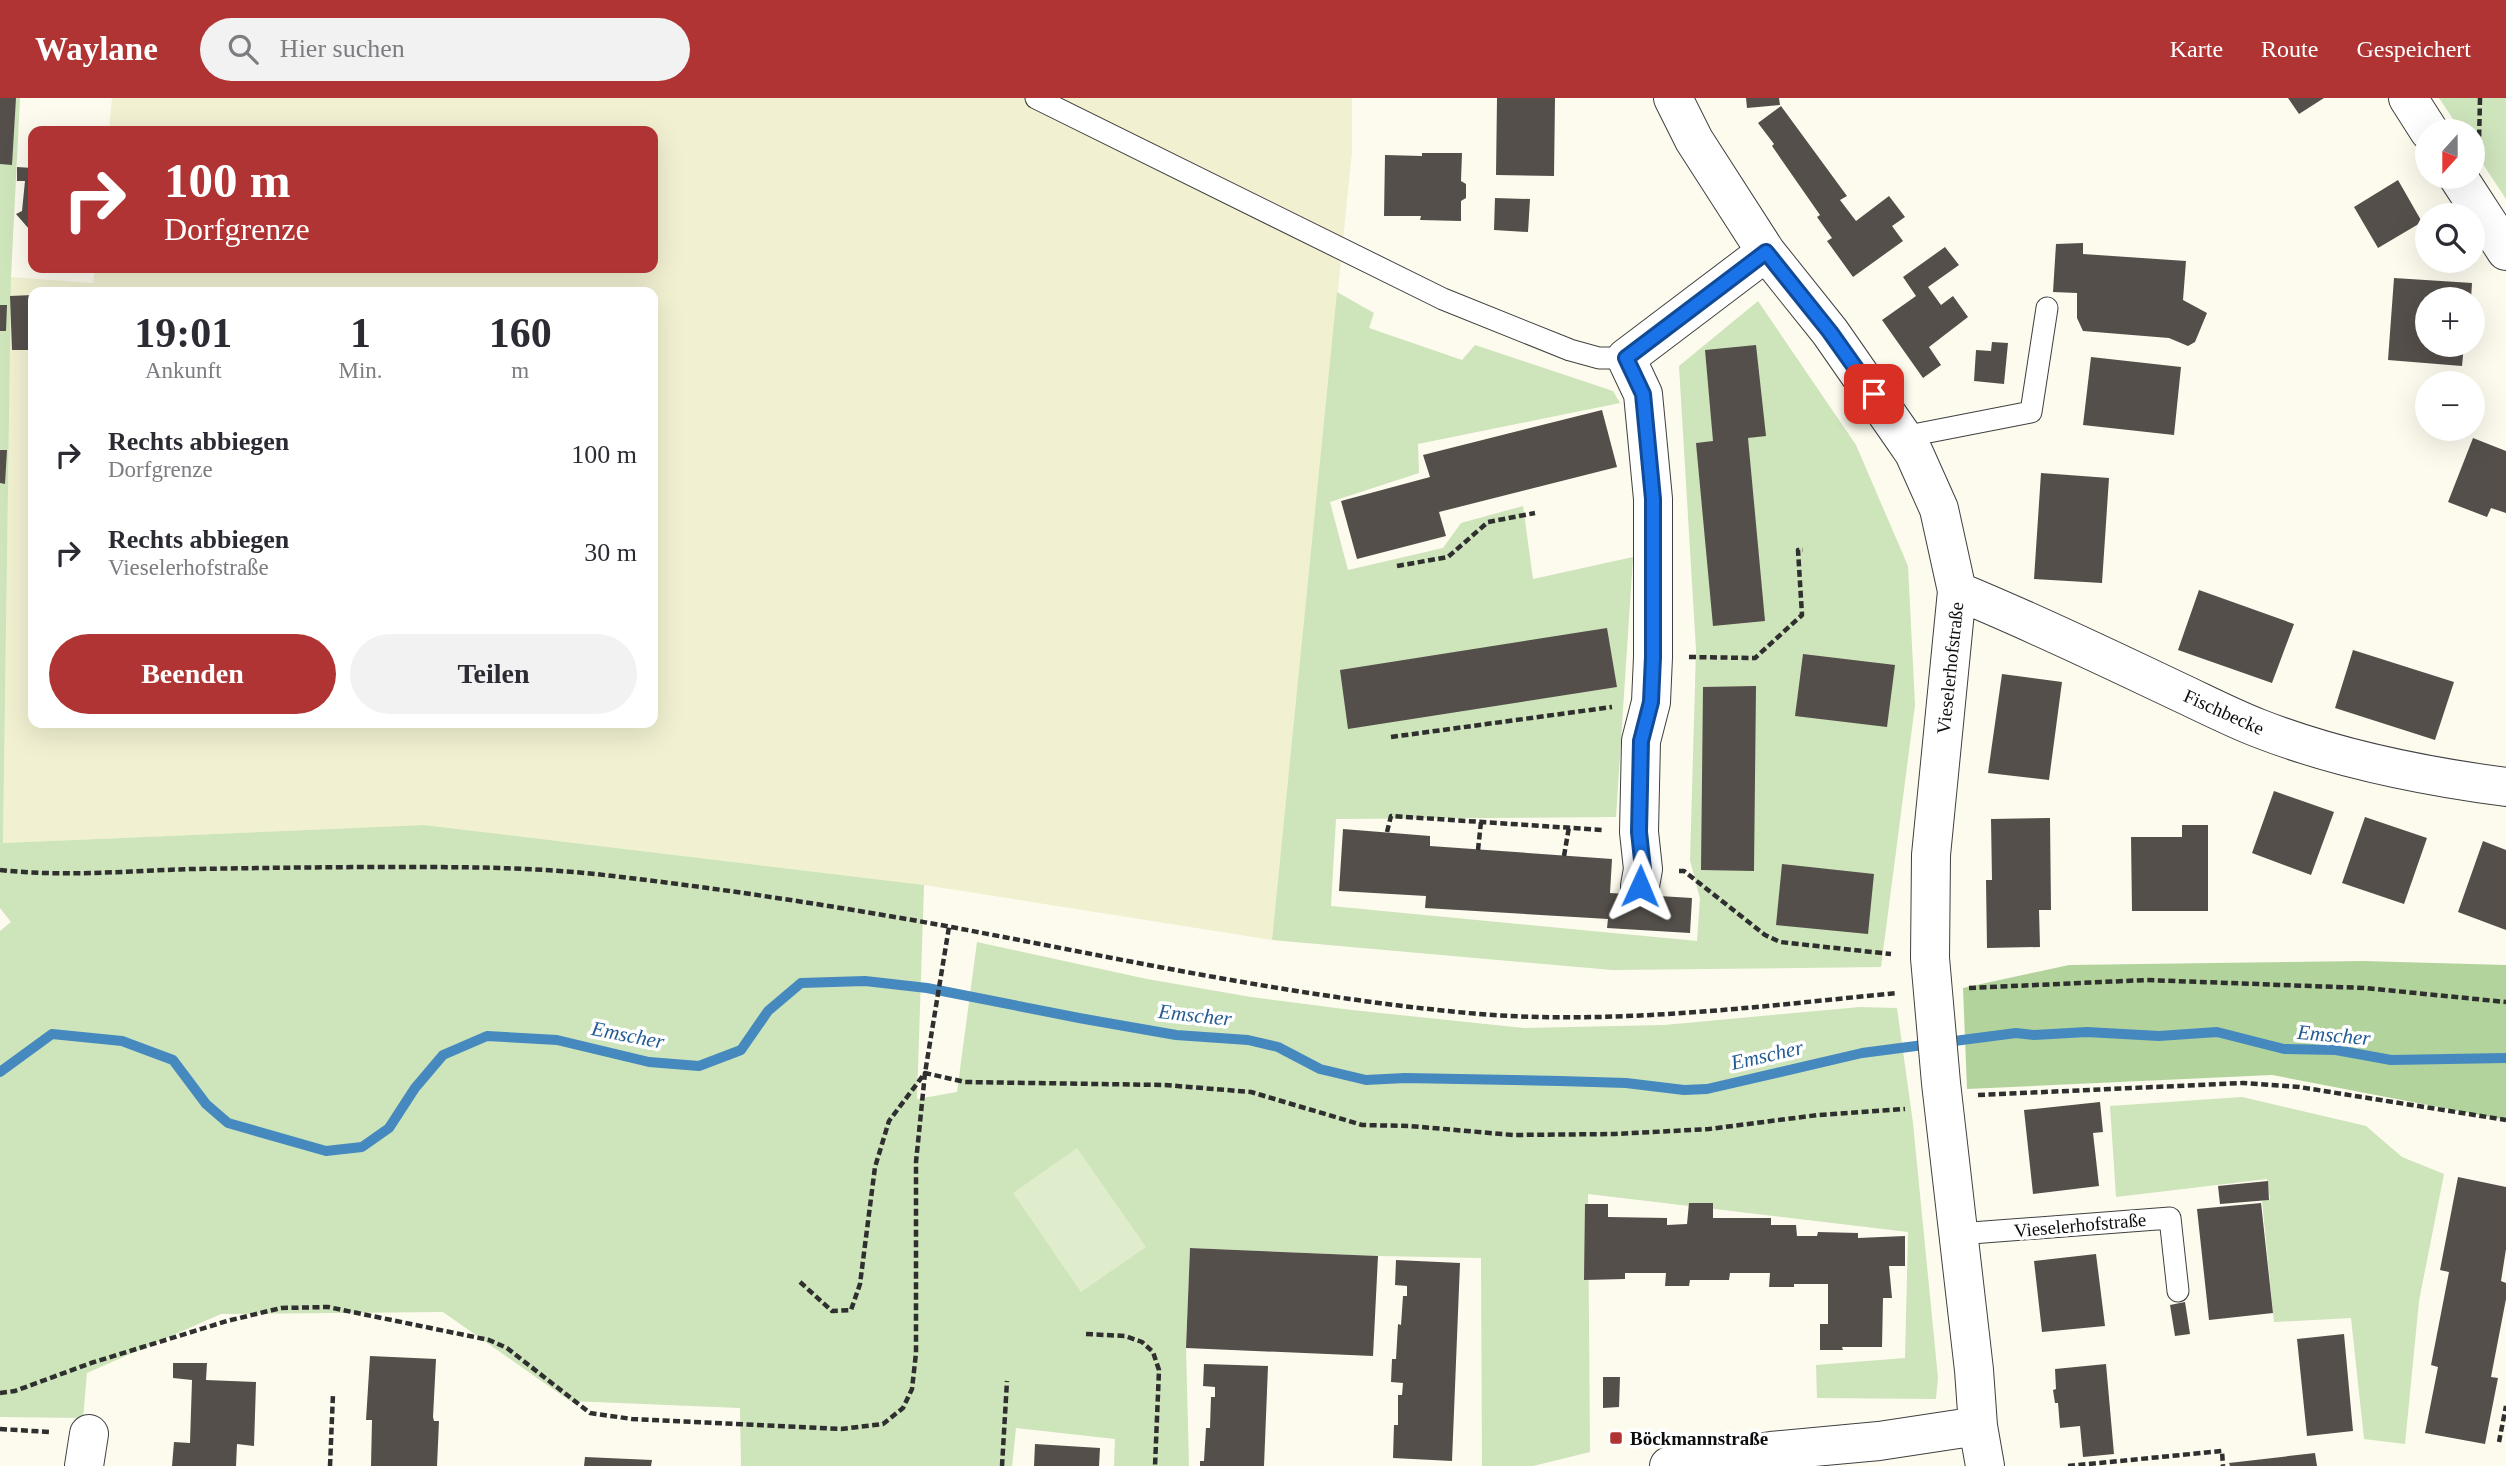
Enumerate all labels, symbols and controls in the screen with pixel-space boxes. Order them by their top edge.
search box [200,18,690,81]
icon: search [224,30,262,68]
text: Waylane [35,31,158,67]
text: Hier suchen [280,34,405,63]
text: Karte [2170,36,2223,62]
text: Route [2261,36,2318,62]
text: Gespeichert [2356,36,2471,62]
north arrow [2415,119,2485,189]
map controls [2415,119,2485,441]
text: 100 m [164,153,291,208]
icon: right [49,154,140,245]
button: search [2415,203,2485,273]
text: Dorfgrenze [164,211,310,247]
button: + [2415,287,2485,357]
text: 19:01 [134,310,232,356]
text: 1 [350,310,371,356]
text: 160 [489,310,552,356]
text: Ankunft [145,358,222,383]
text: Min. [338,358,383,383]
text: m [511,358,529,383]
pin [1844,364,1904,424]
button: − [2415,371,2485,441]
icon: arrive [1855,375,1893,413]
text: Rechts abbiegen [108,427,289,456]
icon: right [49,436,87,474]
text: 100 m [571,440,637,469]
text: Dorfgrenze [108,457,213,482]
text: Rechts abbiegen [108,525,289,554]
icon: right [49,534,87,572]
text: 30 m [584,538,637,567]
text: Vieselerhofstraße [108,555,269,580]
street label: Vieselerhofstraße [1933,601,1967,735]
button: Beenden [49,634,336,714]
button: Teilen [350,634,637,714]
street label: Fischbecke [2181,685,2267,739]
position arrow [1603,849,1677,923]
water label: Emscher [1156,999,1234,1031]
water label: Emscher [589,1016,667,1054]
water label: Emscher [2295,1020,2372,1050]
water label: Emscher [1728,1035,1806,1075]
street label: Vieselerhofstraße [2013,1209,2147,1241]
place label: Böckmannstraße [1630,1428,1768,1449]
marker: Böckmannstraße [1608,1430,1624,1446]

